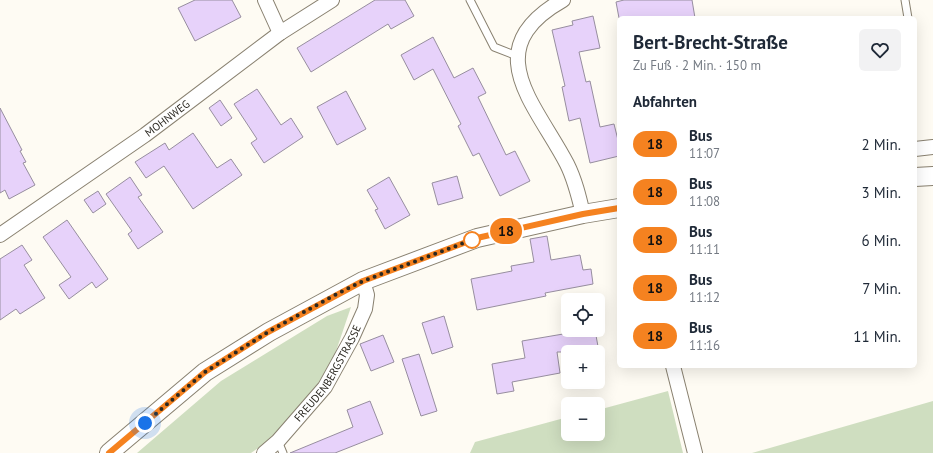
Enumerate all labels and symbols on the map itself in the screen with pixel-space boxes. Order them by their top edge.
street label: MOHNWEG [142,97,193,140]
line badge: 18 [488,218,524,244]
unlabelled marker [463,231,481,249]
street label: FREUDENBERGSTRASSE [291,323,364,425]
your location [135,413,155,433]

